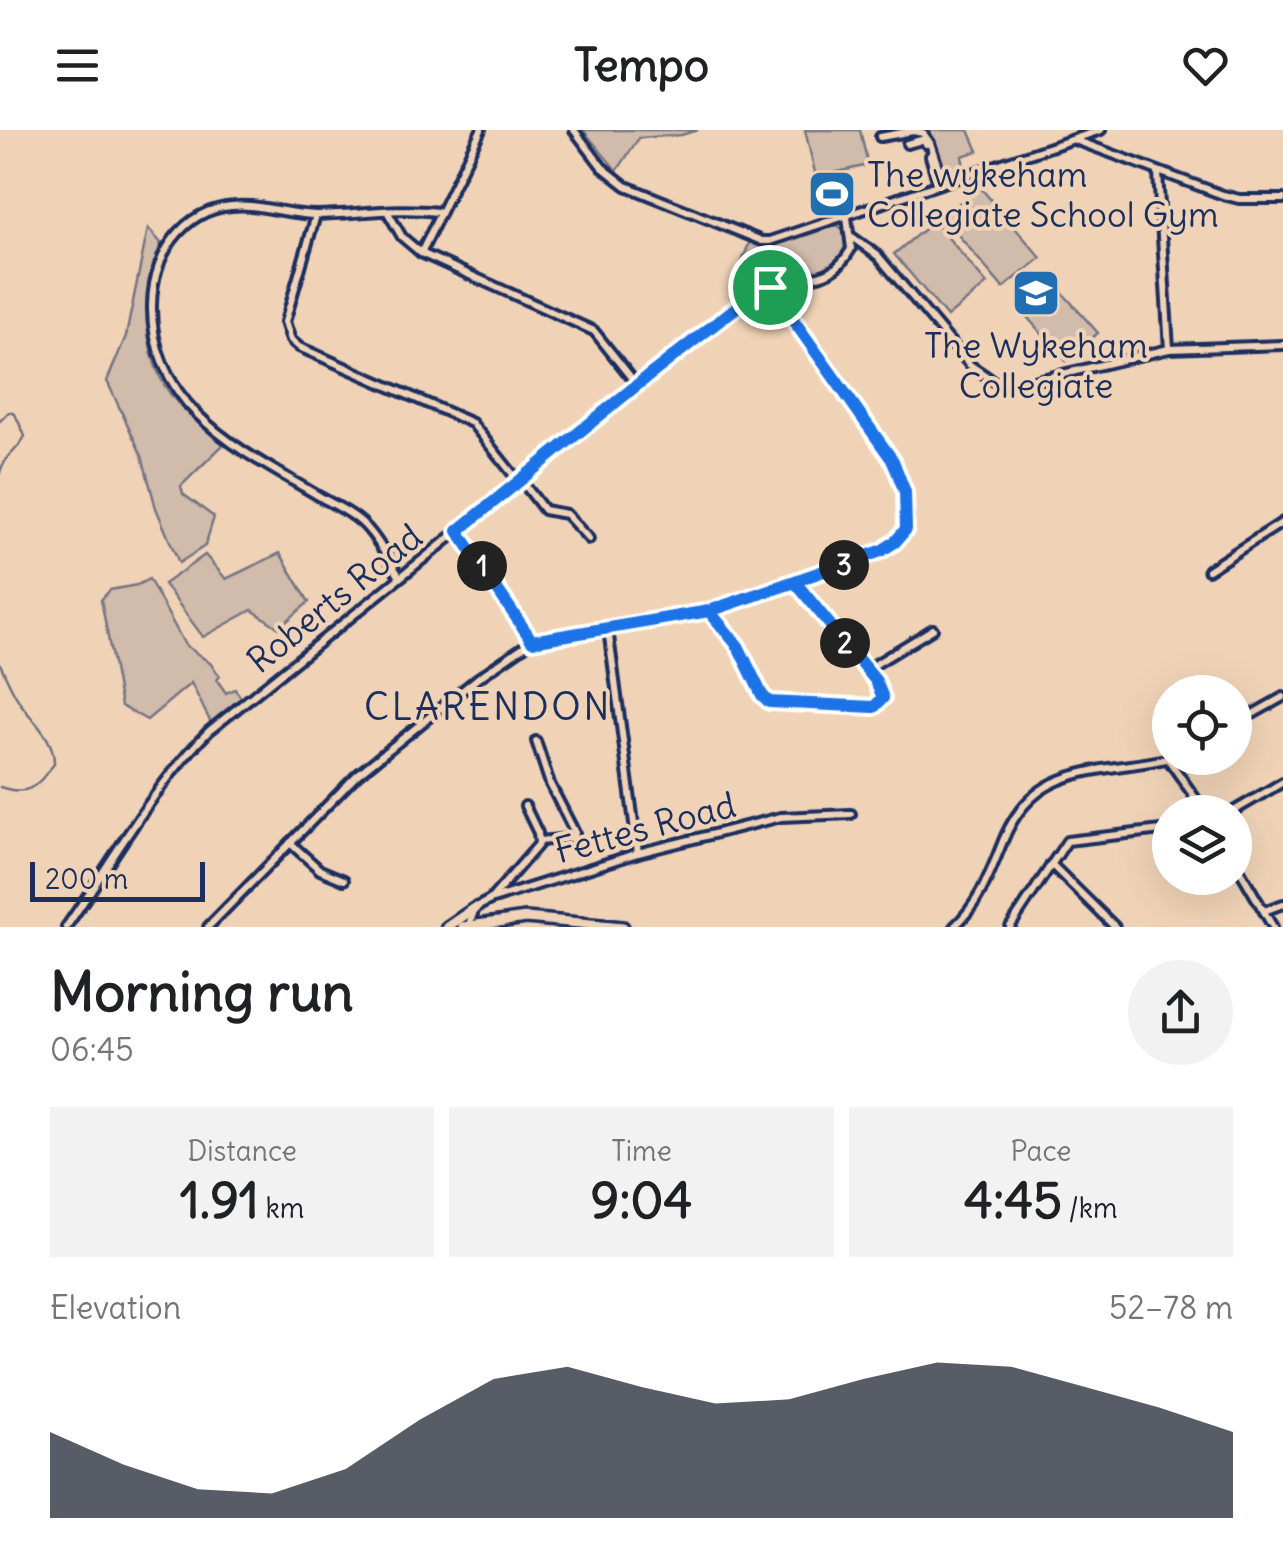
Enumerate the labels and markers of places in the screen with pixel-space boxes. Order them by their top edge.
place label: The wykeham Collegiate School Gym [867,152,1219,236]
sports icon: The wykeham Collegiate School Gym [806,168,858,220]
pin [728,245,813,330]
school or university icon: The Wykeham Collegiate [1010,267,1062,319]
place label: The Wykeham Collegiate [924,323,1148,407]
pin: 3 [819,540,869,590]
pin: 1 [457,541,507,591]
pin: 2 [820,618,870,668]

